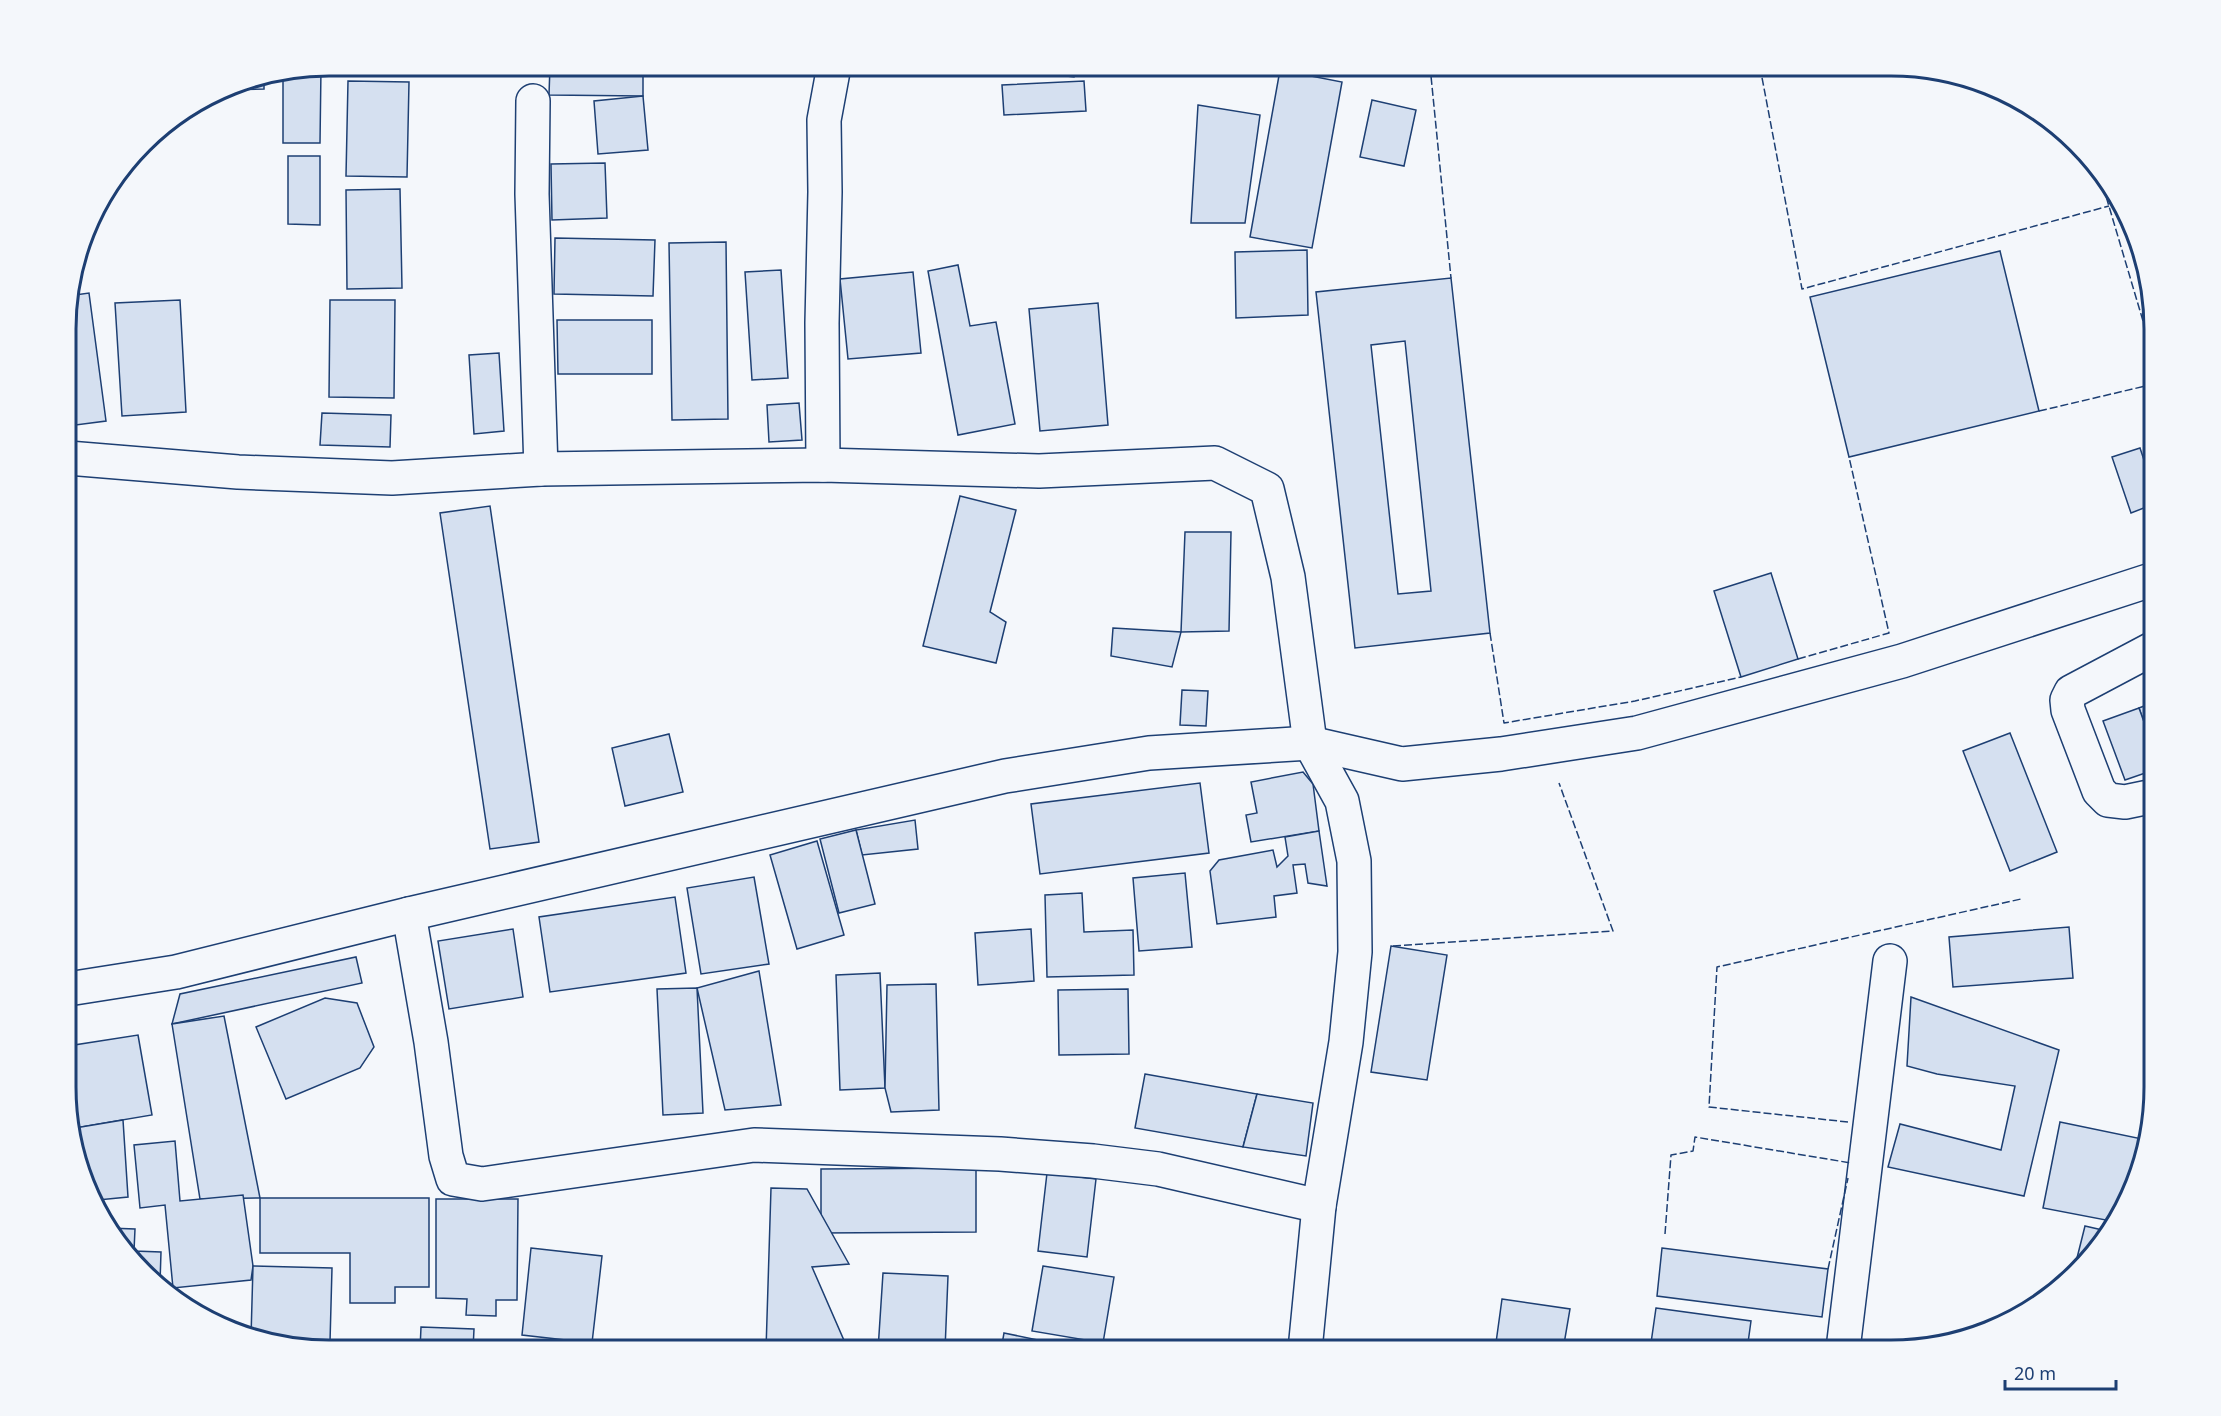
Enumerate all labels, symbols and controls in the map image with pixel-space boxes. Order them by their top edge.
scale bar [2005,1353,2116,1391]
text: 20 m [2014,1361,2056,1385]

